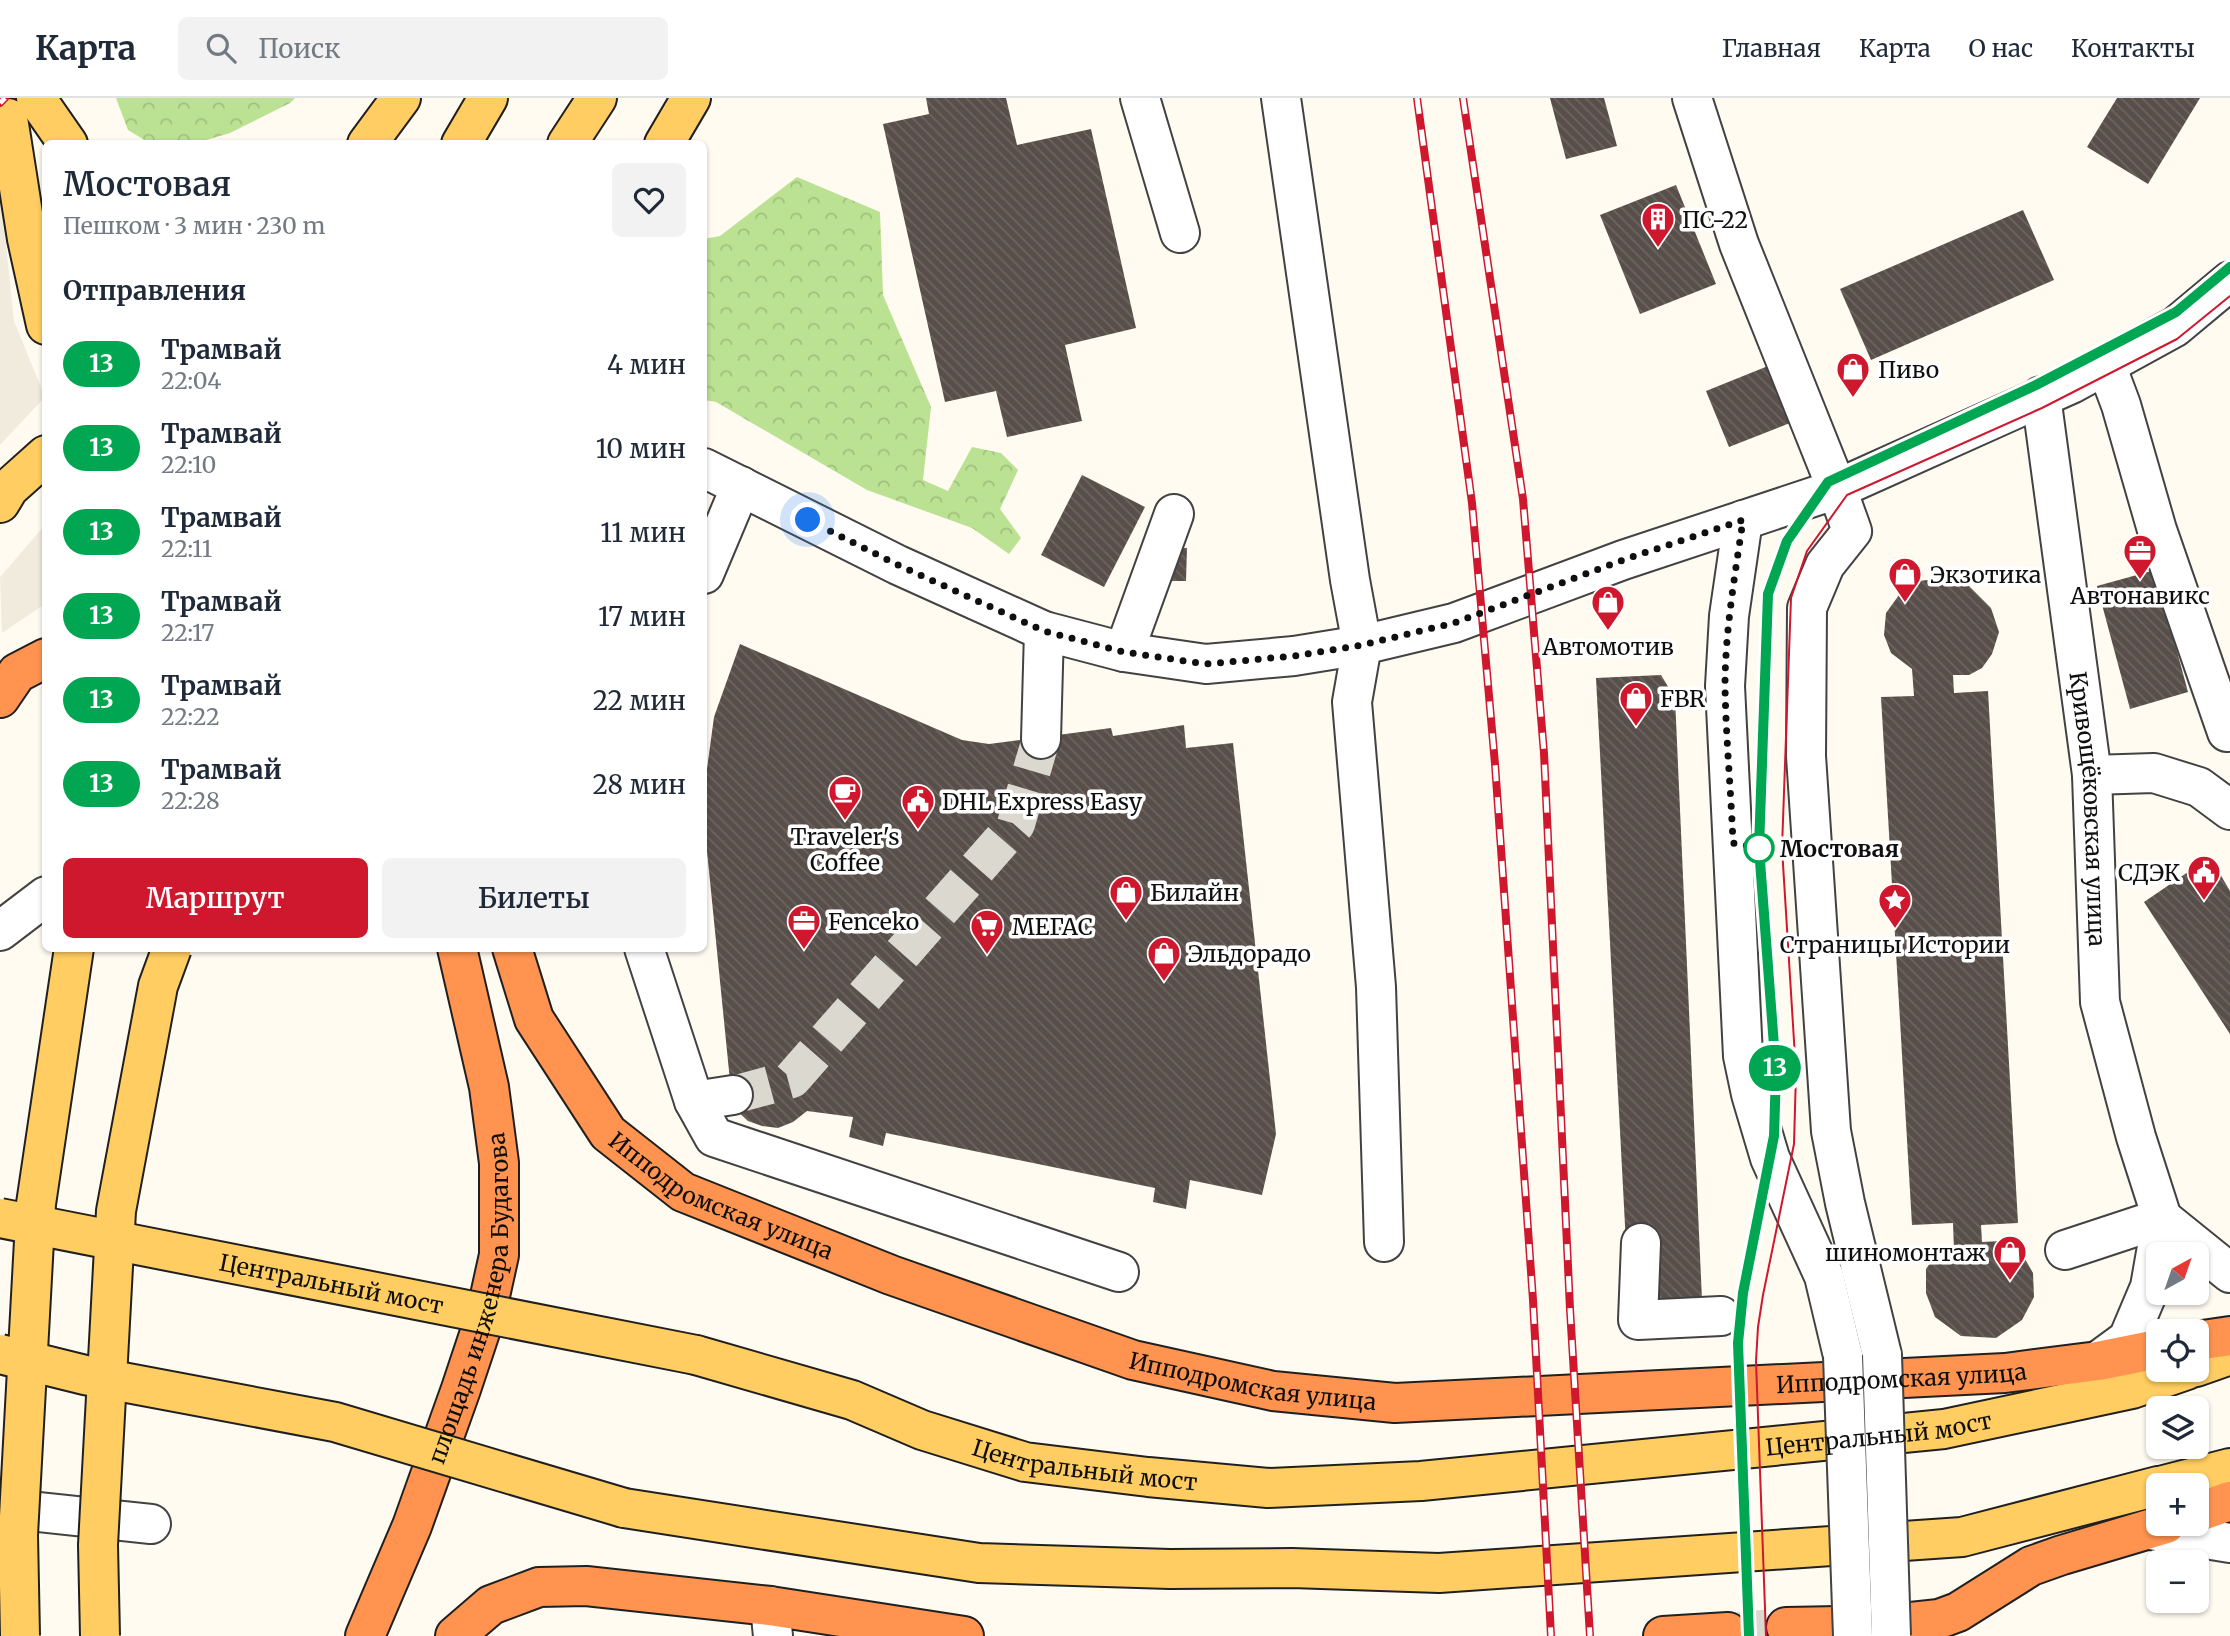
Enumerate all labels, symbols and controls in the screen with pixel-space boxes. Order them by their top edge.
search box [178,17,668,80]
text: Карта [35,28,136,69]
icon: search [202,29,240,67]
text: Поиск [258,32,341,65]
text: Главная [1722,33,1821,64]
text: Карта [1859,33,1931,64]
text: О нас [1969,33,2033,64]
text: Контакты [2071,33,2195,64]
button: heart [612,163,686,237]
text: Мостовая [63,164,231,205]
building icon: ПС-22 [1639,200,1677,249]
place label: ПС-22 [1682,205,1748,234]
text: Пешком · 3 мин · 230 m [63,211,325,240]
text: Отправления [63,274,246,307]
text: Трамвай [161,333,282,366]
text: 13 [89,348,114,379]
text: 4 мин [607,348,686,381]
shop icon: Пиво [1834,350,1872,399]
place label: Пиво [1878,355,1939,384]
text: 22:04 [161,366,221,395]
text: Трамвай [161,417,282,450]
text: 13 [89,432,114,463]
text: 10 мин [596,432,686,465]
text: 22:10 [161,450,216,479]
text: Трамвай [161,501,282,534]
your location [790,502,825,537]
text: 13 [89,516,114,547]
text: 11 мин [600,516,686,549]
office icon: Автонавикс [2121,532,2159,581]
text: 22:11 [161,534,212,563]
shop icon: Экзотика [1886,555,1924,604]
place label: Экзотика [1930,560,2041,589]
place label: Автонавикс [2069,581,2210,610]
shop icon: Автомотив [1589,583,1627,632]
text: Трамвай [161,585,282,618]
text: 13 [89,600,114,631]
text: 17 мин [598,600,686,633]
text: 22:17 [161,618,214,647]
place label: Автомотив [1541,632,1674,661]
text: Трамвай [161,669,282,702]
street label: Кривощёковская улица [2064,670,2113,947]
shop icon: FBR [1617,679,1655,728]
text: 13 [89,684,114,715]
text: 22 мин [593,684,686,717]
place label: FBR [1660,684,1705,713]
text: 22:22 [161,702,220,731]
text: Трамвай [161,753,282,786]
text: 13 [89,768,114,799]
text: 28 мин [592,768,686,801]
cafe icon: Traveler's Coffee [826,773,864,822]
public building icon: DHL Express Easy [899,782,937,831]
text: 22:28 [161,786,220,815]
place label: DHL Express Easy [942,787,1143,816]
place label: Traveler's Coffee [791,822,899,877]
marker: Мостовая [1744,833,1774,863]
place label: Мостовая [1780,834,1899,863]
public building icon: СДЭК [2185,853,2223,902]
button: Маршрут [63,858,368,938]
button: Билеты [382,858,686,938]
place label: СДЭК [2118,858,2181,887]
shop icon: Билайн [1107,873,1145,922]
place label: Билайн [1150,878,1239,907]
place icon: Страницы Истории [1876,881,1914,930]
office icon: Fenceko [785,902,823,951]
place label: Fenceko [828,907,919,936]
supermarket icon: МЕГАС [968,907,1006,956]
place label: МЕГАС [1012,912,1093,941]
place label: Страницы Истории [1780,930,2010,959]
shop icon: Эльдорадо [1145,934,1183,983]
place label: Эльдорадо [1188,939,1311,968]
line badge: 13 [1744,1045,1806,1091]
text: 13 [1763,1052,1787,1083]
street label: Ипподромская улица [603,1125,838,1265]
street label: площадь инженера Будагова [421,1131,514,1467]
shop icon: шиномонтаж [1991,1233,2029,1282]
place label: шиномонтаж [1825,1238,1986,1267]
north arrow [2146,1242,2208,1306]
map controls [2146,1242,2209,1613]
street label: Центральный мост [217,1247,446,1320]
button: locate [2146,1319,2209,1382]
street label: Ипподромская улица [1127,1345,1378,1416]
street label: Ипподромская улица [1775,1356,2028,1399]
button: layers [2146,1396,2209,1459]
street label: Центральный мост [1764,1405,1994,1461]
street label: Центральный мост [969,1432,1199,1496]
button: + [2146,1473,2209,1536]
button: − [2146,1550,2209,1613]

